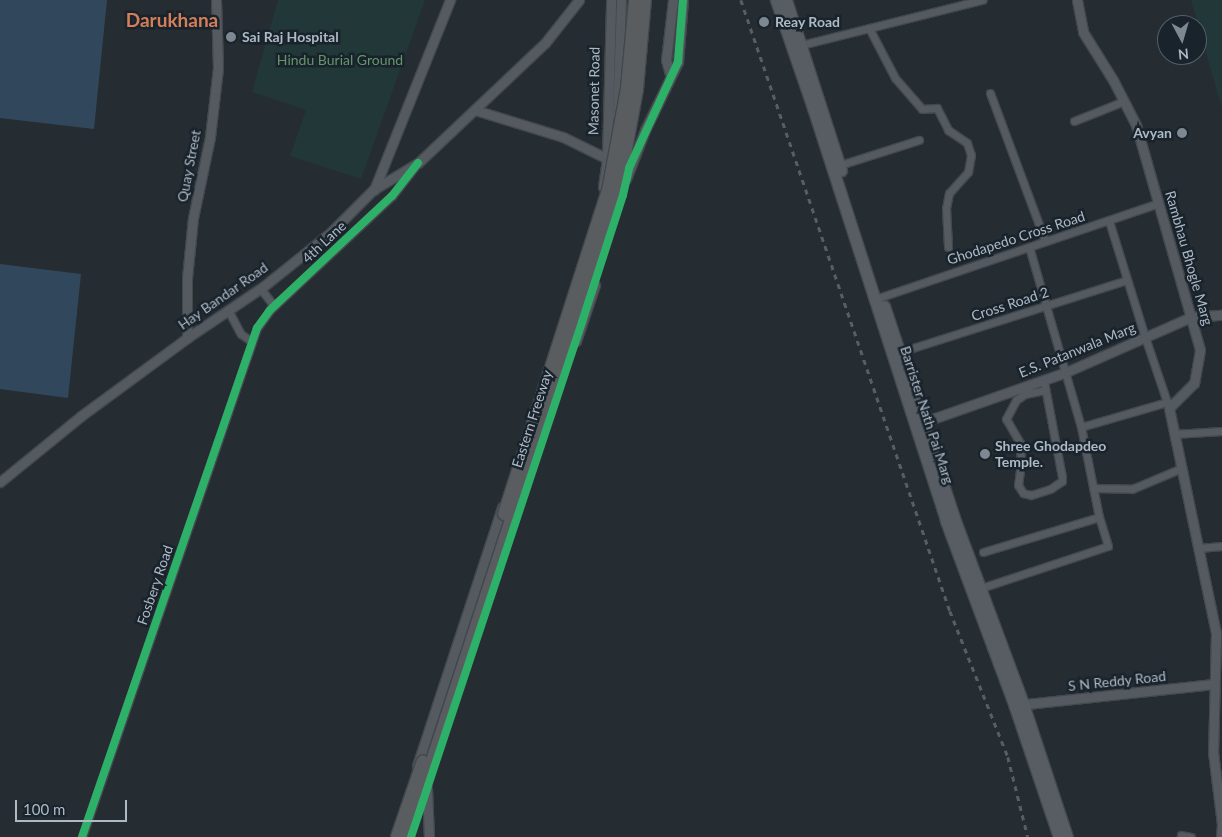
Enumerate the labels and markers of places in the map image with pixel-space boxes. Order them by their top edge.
place label: Reay Road [775,14,840,30]
marker: Reay Road [757,15,771,29]
place label: Sai Raj Hospital [242,29,339,45]
marker: Sai Raj Hospital [224,30,238,44]
place label: Avyan [1133,125,1172,141]
marker: Avyan [1176,127,1188,139]
place label: Shree Ghodapdeo Temple. [995,438,1106,471]
marker: Shree Ghodapdeo Temple. [979,448,991,460]

